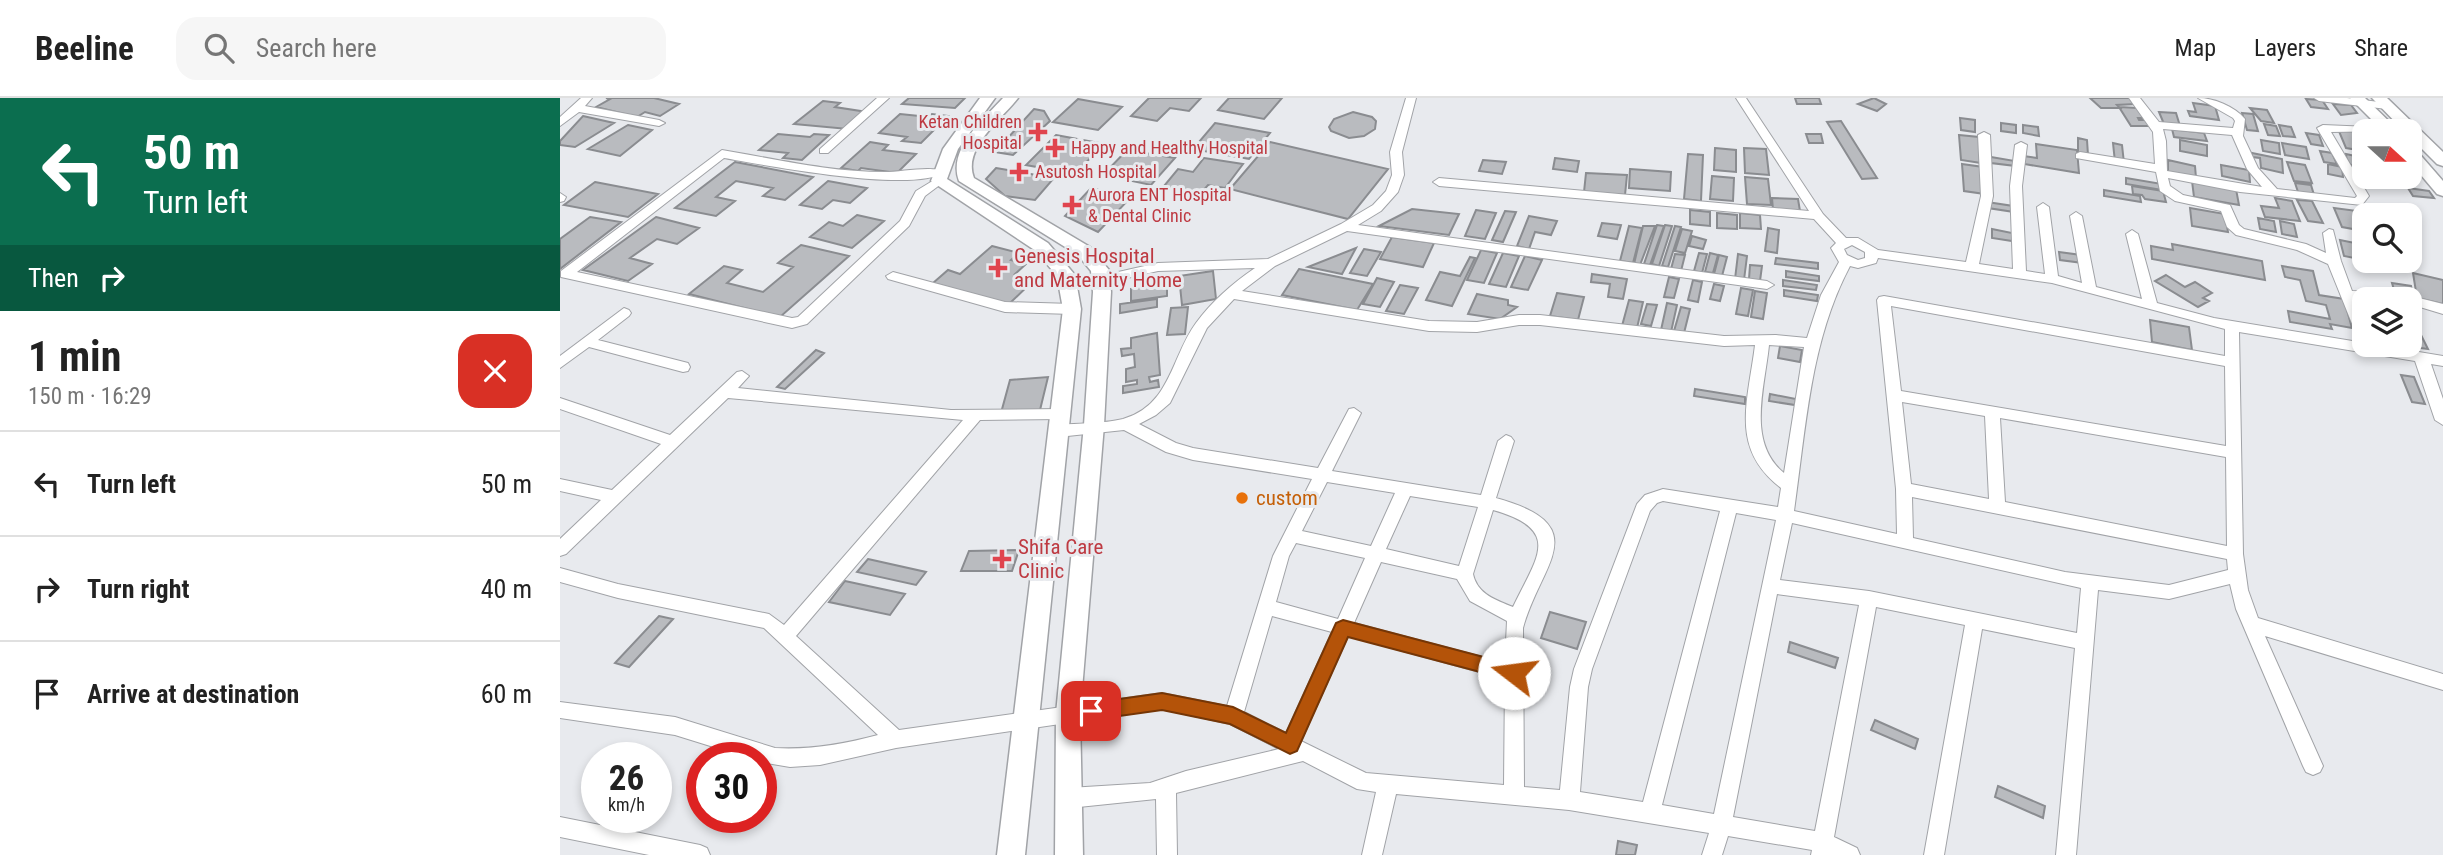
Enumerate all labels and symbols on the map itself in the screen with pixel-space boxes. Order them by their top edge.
place label: Ketan Children Hospital [919,111,1022,153]
north arrow [2352,119,2422,189]
marker: Ketan Children Hospital [1028,122,1048,142]
place label: Happy and Healthy Hospital [1071,137,1268,158]
marker: Happy and Healthy Hospital [1045,138,1065,158]
place label: Asutosh Hospital [1035,161,1157,182]
marker: Asutosh Hospital [1009,162,1029,182]
place label: Aurora ENT Hospital & Dental Clinic [1088,184,1232,226]
marker: Aurora ENT Hospital & Dental Clinic [1062,195,1082,215]
place label: Genesis Hospital and Maternity Home [1014,244,1182,292]
marker: Genesis Hospital and Maternity Home [988,258,1008,278]
place label: custom [1256,486,1318,510]
marker: custom [1234,490,1250,506]
place label: Shifa Care Clinic [1018,535,1104,583]
marker: Shifa Care Clinic [992,549,1012,569]
position arrow [1477,636,1551,710]
pin [1061,681,1121,741]
speed limit sign: 30 [686,742,777,833]

